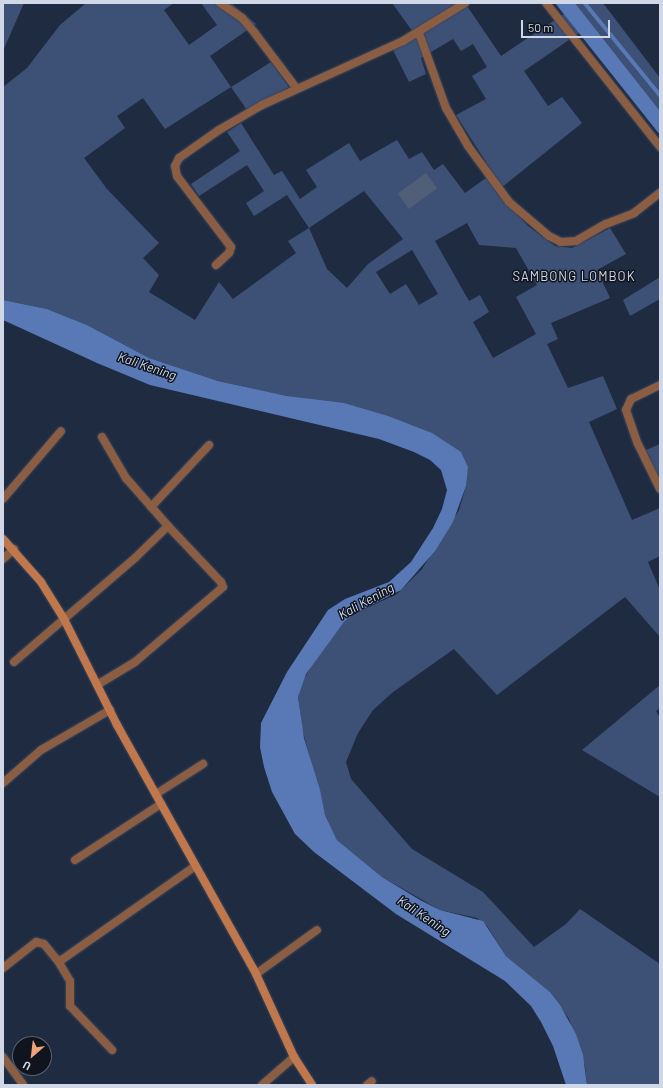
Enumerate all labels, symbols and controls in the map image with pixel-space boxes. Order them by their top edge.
scale bar [523,12,612,38]
text: 50 m [528,20,553,34]
district label: SAMBONG LOMBOK [512,268,636,284]
water label: Kali Kening [116,349,178,383]
water label: Kali Kening [336,579,396,623]
water label: Kali Kening [394,893,454,939]
north arrow [12,1036,52,1076]
text: U [21,1059,33,1074]

